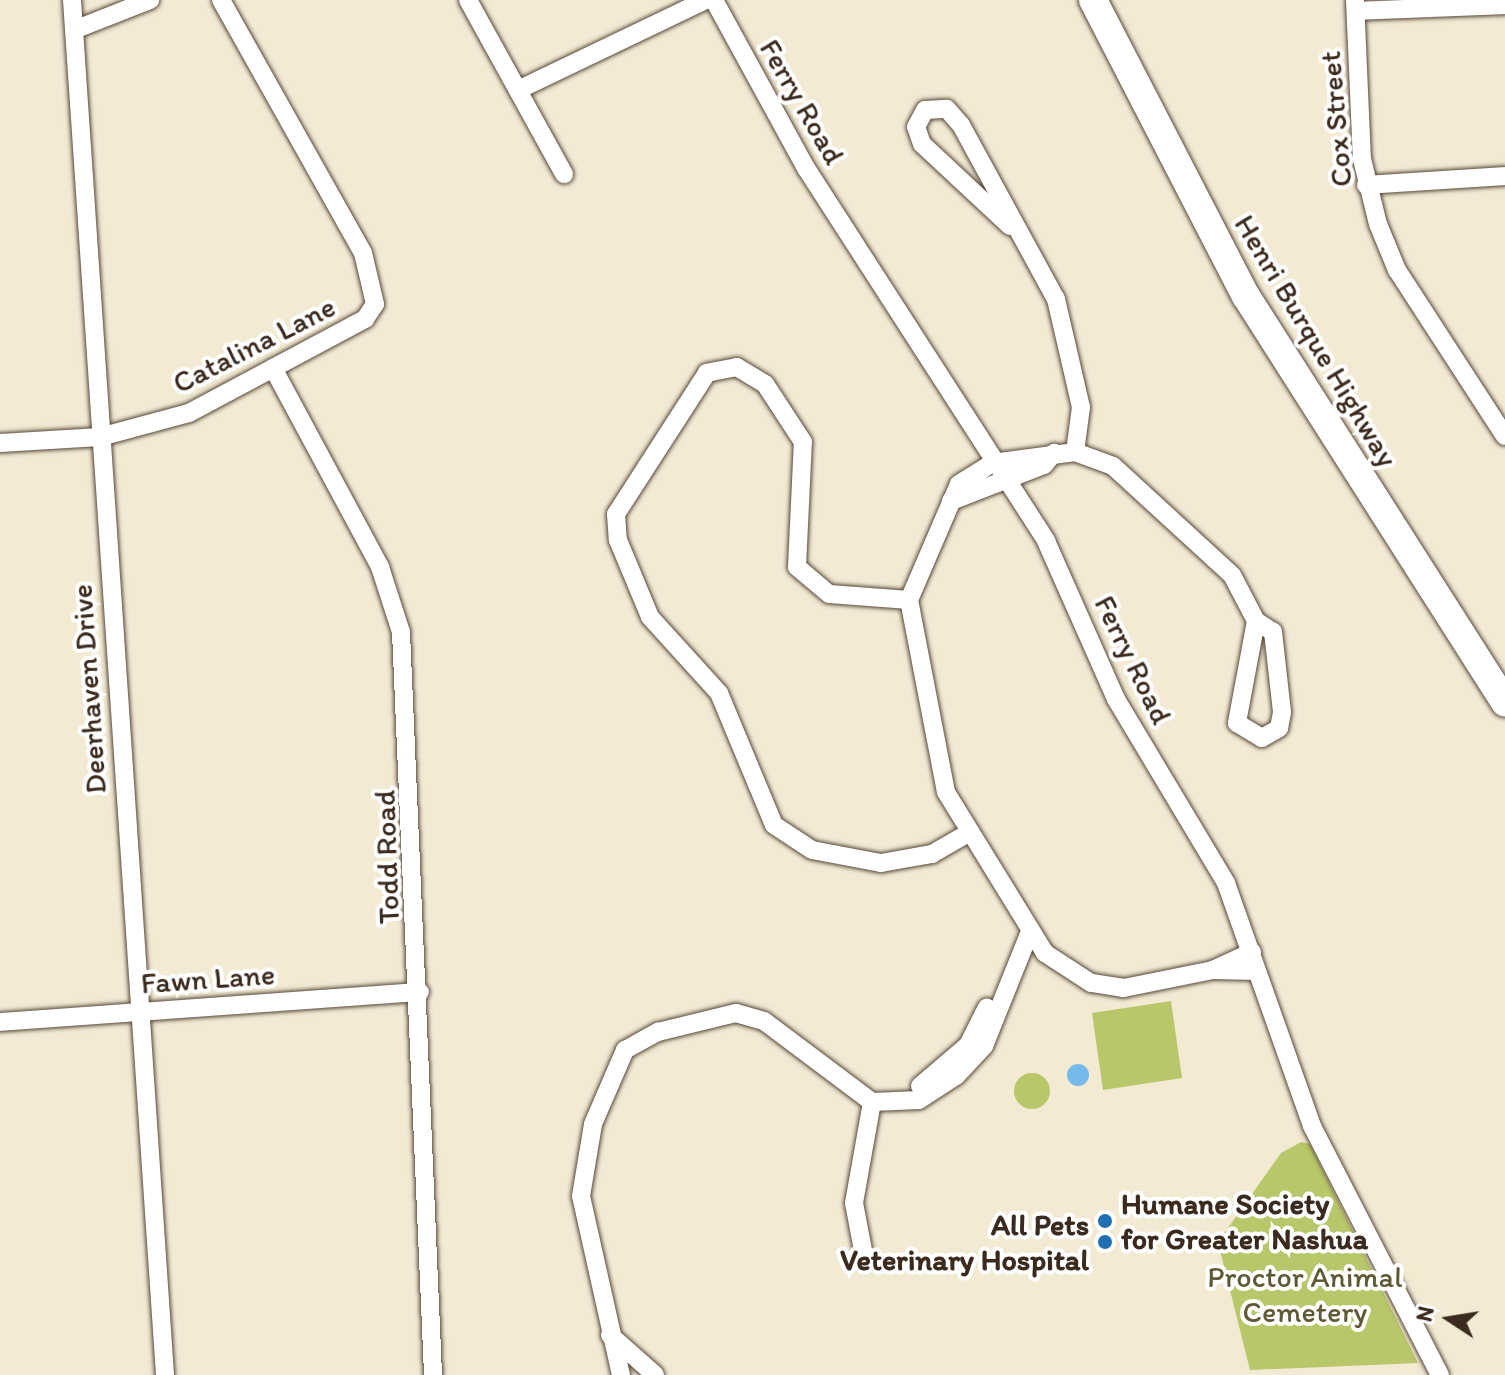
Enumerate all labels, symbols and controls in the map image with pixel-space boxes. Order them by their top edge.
street label: Ferry Road [752,33,852,171]
street label: Cox Street [1312,50,1360,188]
street label: Henri Burque Highway [1227,209,1405,473]
street label: Catalina Lane [166,288,342,402]
street label: Deerhaven Drive [64,583,114,795]
street label: Ferry Road [1087,590,1179,730]
street label: Todd Road [367,790,407,924]
street label: Fawn Lane [139,956,277,1002]
place label: Humane Society for Greater Nashua [1121,1186,1368,1256]
place label: All Pets Veterinary Hospital [841,1207,1089,1278]
marker: Humane Society for Greater Nashua [1096,1212,1114,1230]
marker: All Pets Veterinary Hospital [1096,1233,1114,1251]
park label: Proctor Animal Cemetery [1208,1259,1402,1330]
north arrow [1409,1279,1489,1359]
text: N [1410,1304,1440,1324]

